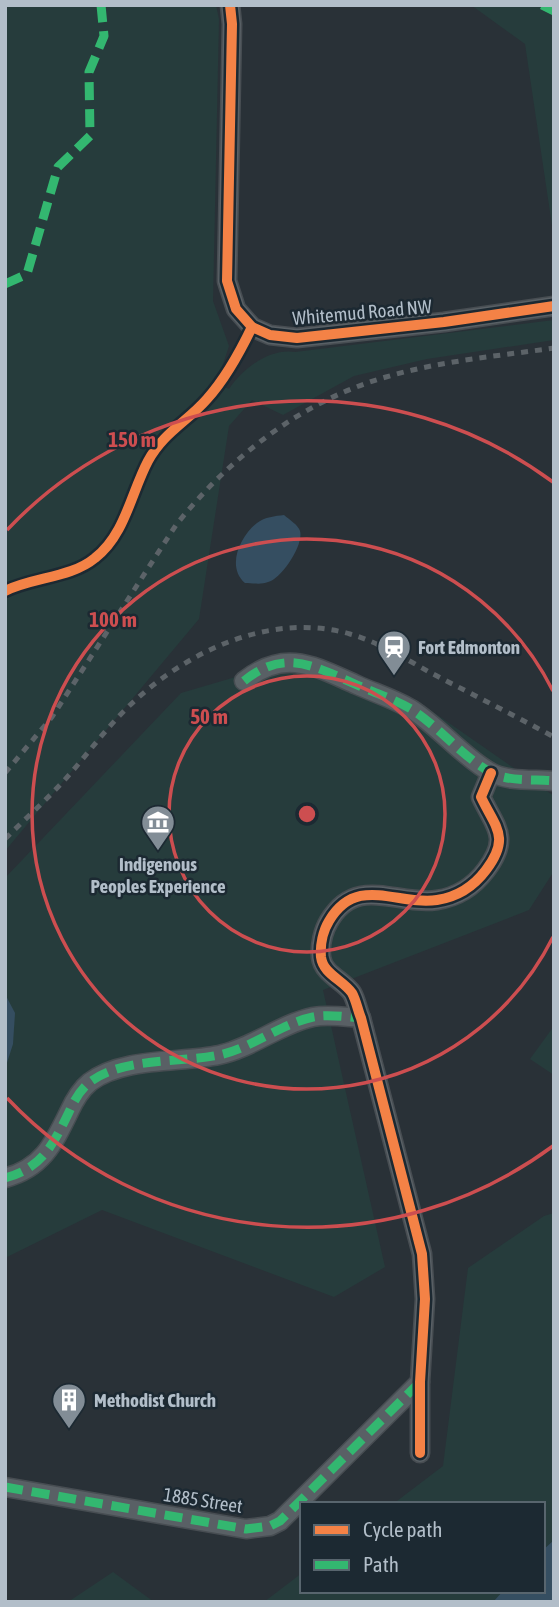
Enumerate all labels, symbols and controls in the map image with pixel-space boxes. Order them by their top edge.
street label: Whitemud Road NW [292,295,433,329]
text: 150 m [108,427,156,451]
text: 100 m [89,607,137,631]
station icon: Fort Edmonton [375,628,413,677]
place label: Fort Edmonton [418,636,520,658]
text: 50 m [190,704,228,728]
centre of rings [295,802,319,826]
museum icon: Indigenous Peoples Experience [139,803,177,852]
place label: Indigenous Peoples Experience [90,853,226,897]
building icon: Methodist Church [50,1381,88,1430]
place label: Methodist Church [94,1389,216,1411]
street label: 1885 Street [162,1483,244,1517]
legend [300,1502,545,1593]
text: Cycle path [363,1517,442,1541]
text: Path [363,1552,399,1576]

